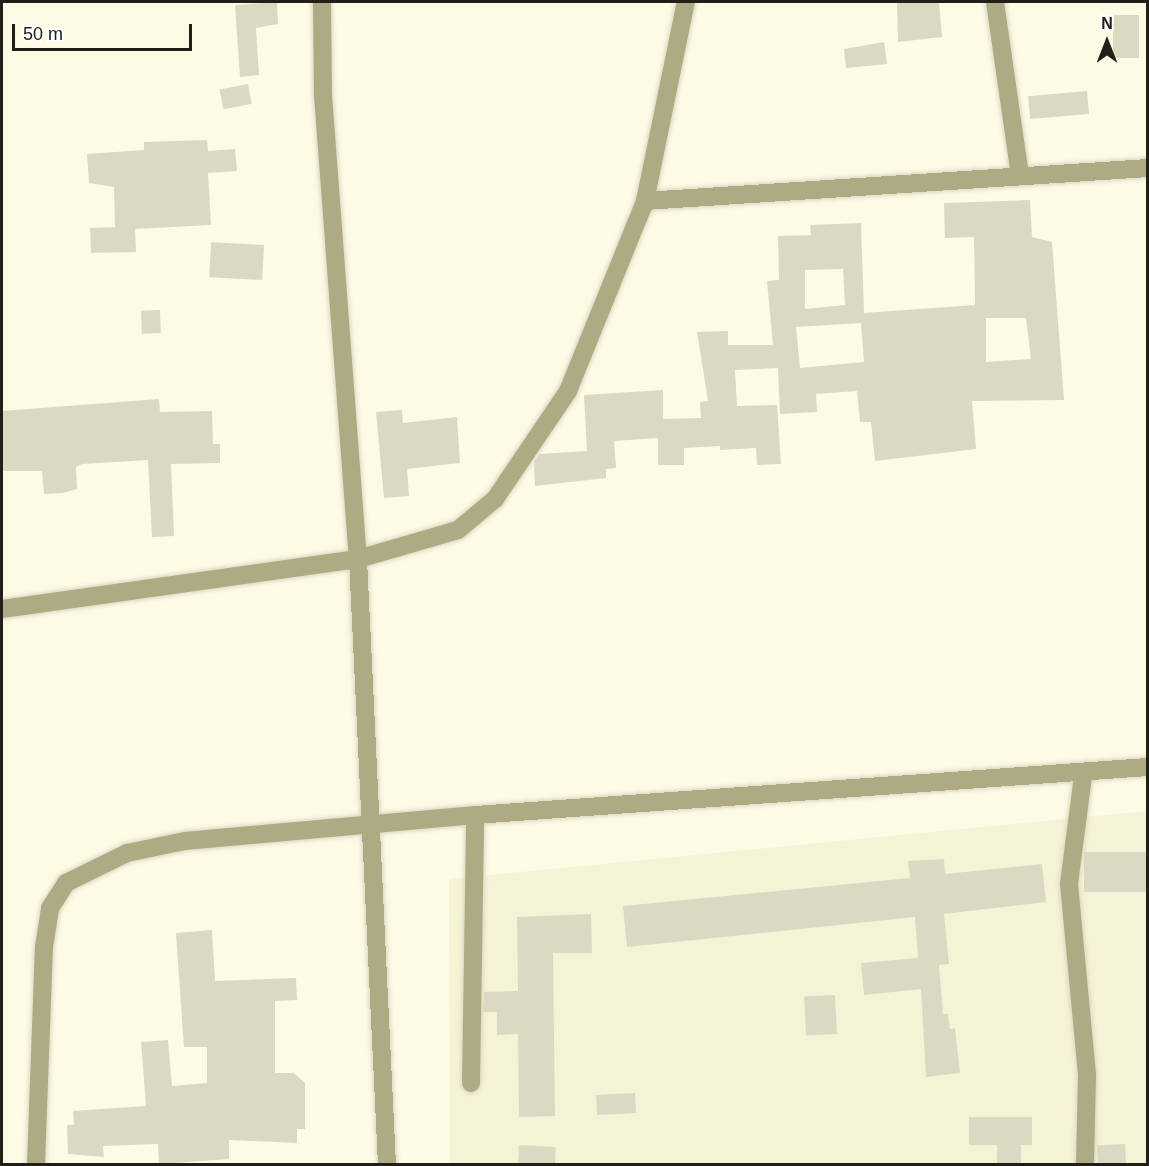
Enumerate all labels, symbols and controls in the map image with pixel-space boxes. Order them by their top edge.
scale bar [15,12,195,50]
north arrow [1077,12,1137,72]
text: N [1101,15,1113,32]
text: 50 m [23,24,63,44]

